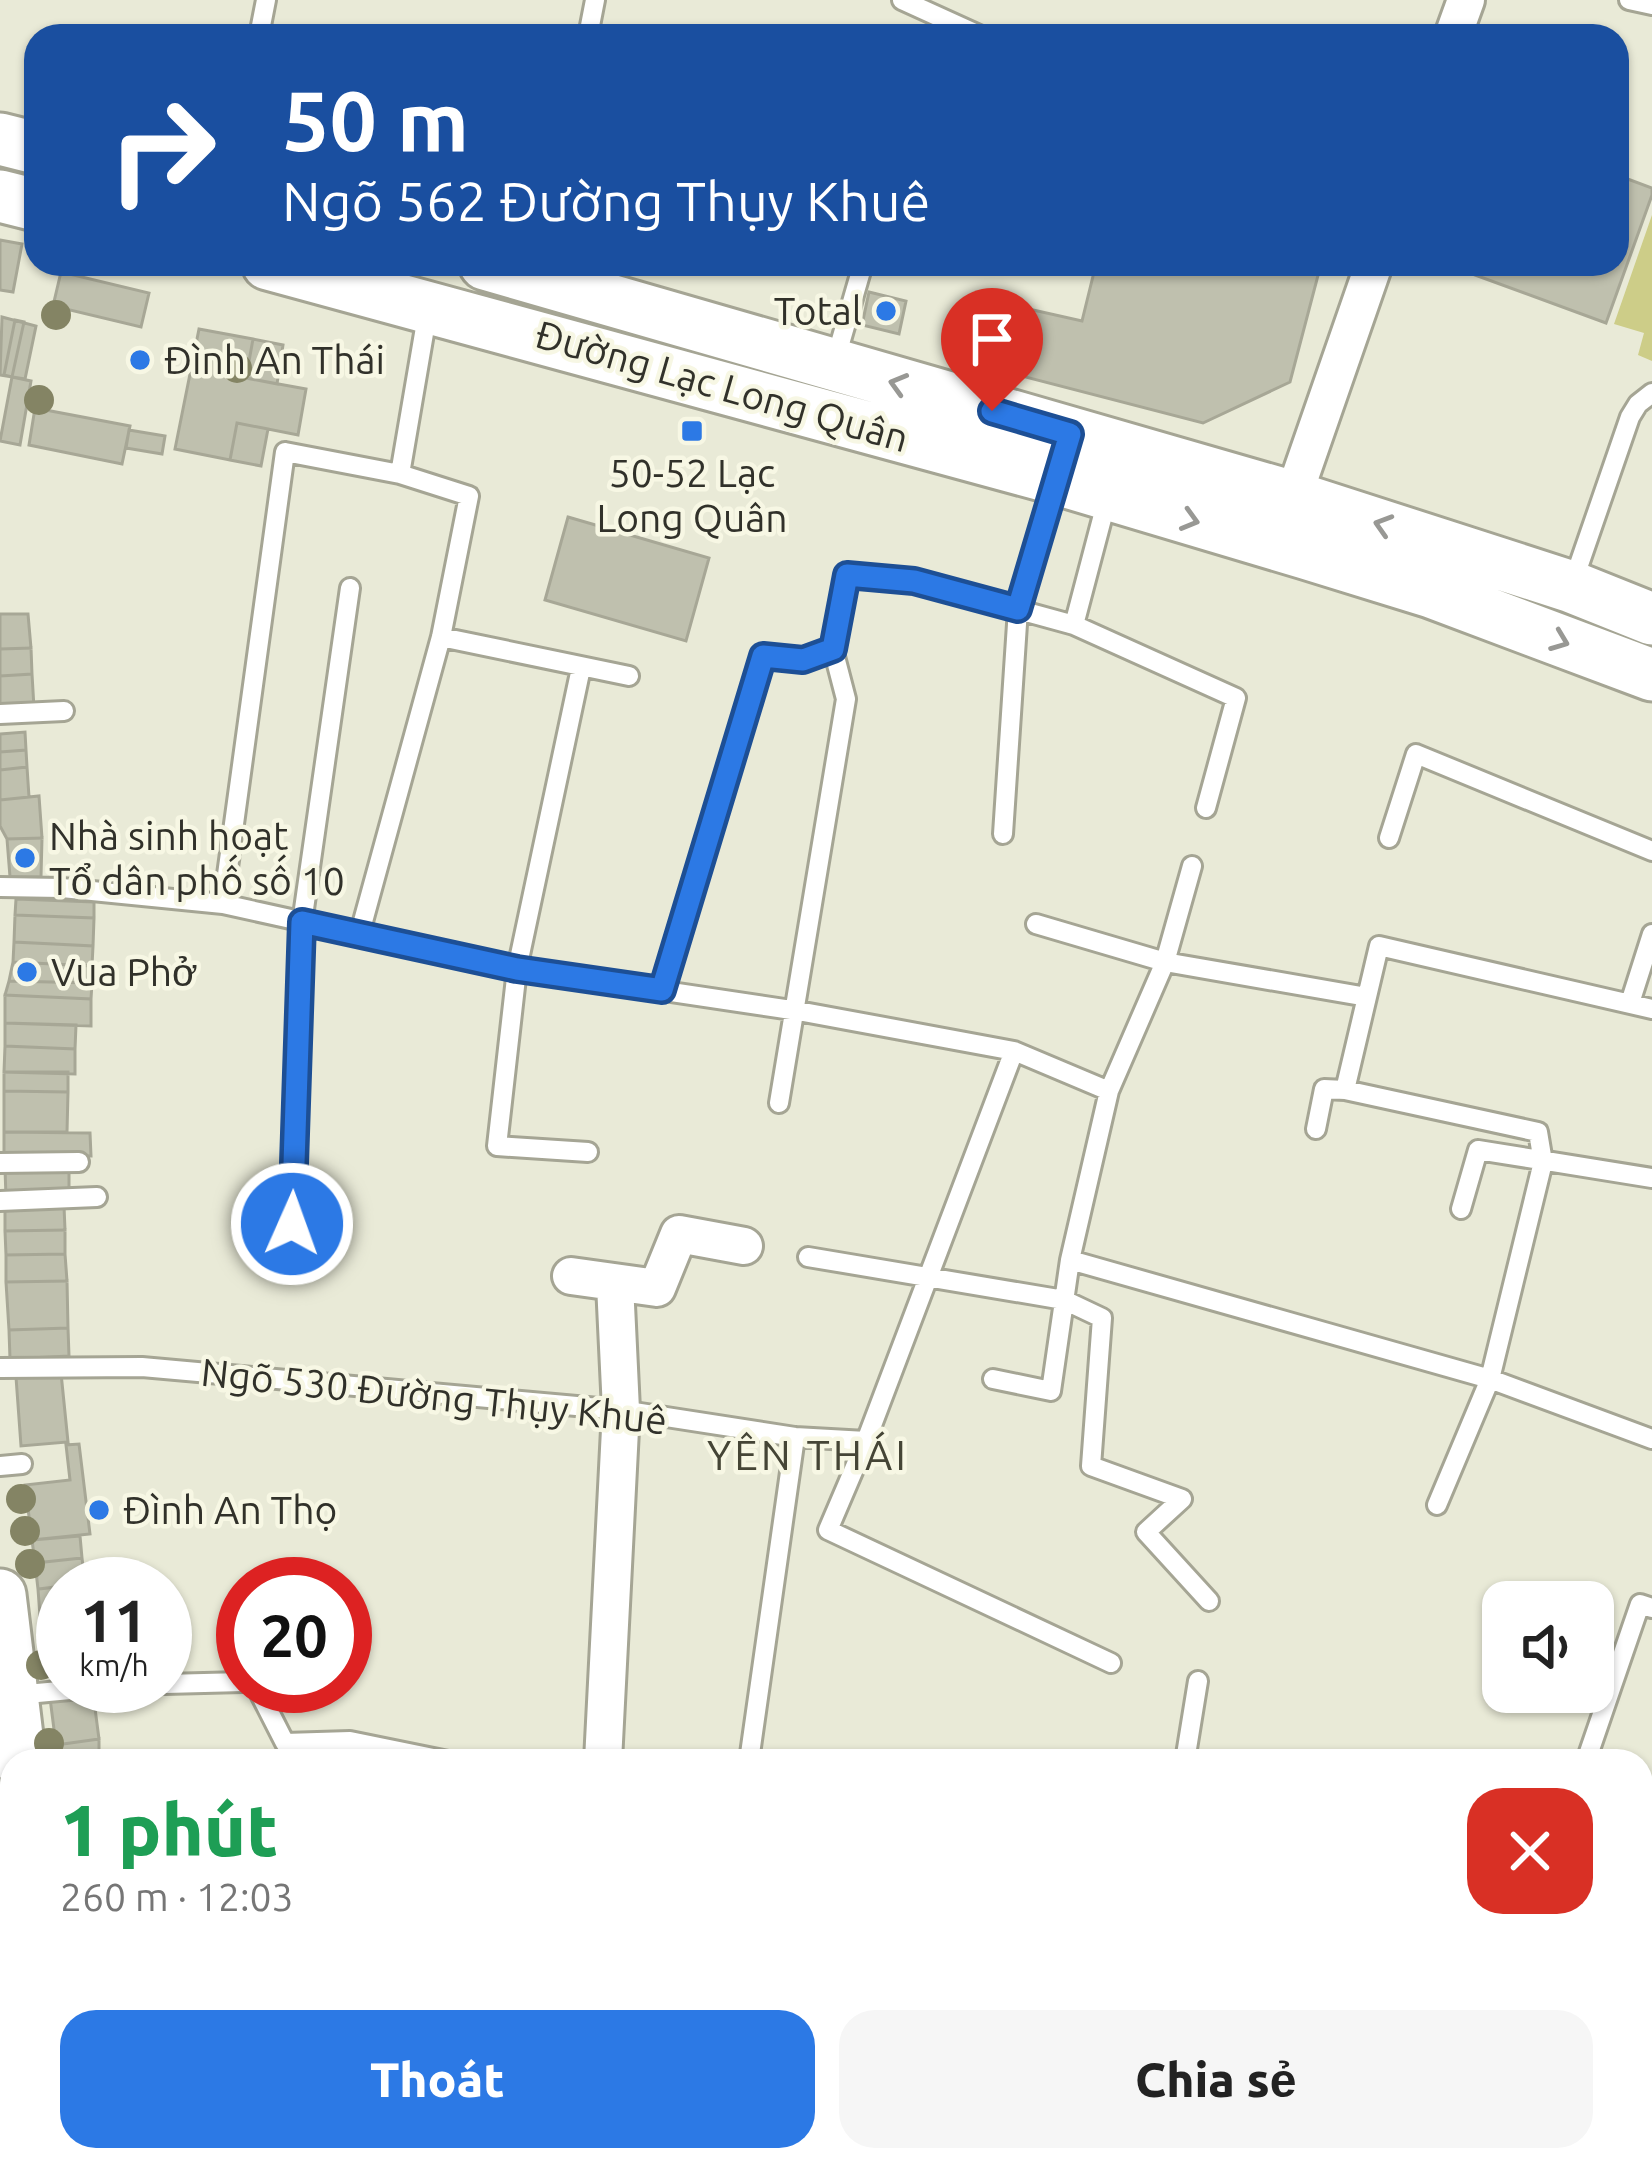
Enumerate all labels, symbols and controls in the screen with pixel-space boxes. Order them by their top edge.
icon: right [84,72,240,228]
text: 50 m [282,73,469,167]
text: Ngõ 562 Đường Thụy Khuê [282,171,930,231]
pin [941,288,1043,411]
place label: Total [774,289,862,332]
marker: Total [873,298,899,324]
icon: arrive [959,306,1025,372]
street label: Đường Lạc Long Quân [531,312,913,459]
place label: Đình An Thái [164,338,385,381]
marker: Đình An Thái [127,347,153,373]
one-way arrow [888,373,909,398]
marker: 50-52 Lạc Long Quân [679,418,705,444]
place label: 50-52 Lạc Long Quân [596,451,788,539]
one-way arrow [1179,505,1200,530]
one-way arrow [1373,514,1394,539]
one-way arrow [1549,627,1570,651]
place label: Nhà sinh hoạt Tổ dân phố số 10 [49,814,345,902]
marker: Nhà sinh hoạt Tổ dân phố số 10 [12,845,38,871]
place label: Vua Phở [51,950,198,993]
marker: Vua Phở [14,959,40,985]
position arrow [229,1161,355,1287]
street label: Ngõ 530 Đường Thụy Khuê [199,1350,669,1441]
district label: YÊN THÁI [707,1431,909,1478]
place label: Đình An Thọ [123,1488,337,1531]
marker: Đình An Thọ [86,1497,112,1523]
speed limit sign: 20 [216,1557,372,1713]
map controls [1482,1581,1614,1713]
button: sound [1482,1581,1614,1713]
text: 11 [80,1586,148,1653]
text: km/h [79,1648,149,1682]
button: close [1467,1788,1593,1914]
text: 1 phút [60,1789,278,1870]
text: 260 m · 12:03 [60,1875,294,1918]
button: Thoát [60,2010,815,2148]
button: Chia sẻ [839,2010,1593,2148]

